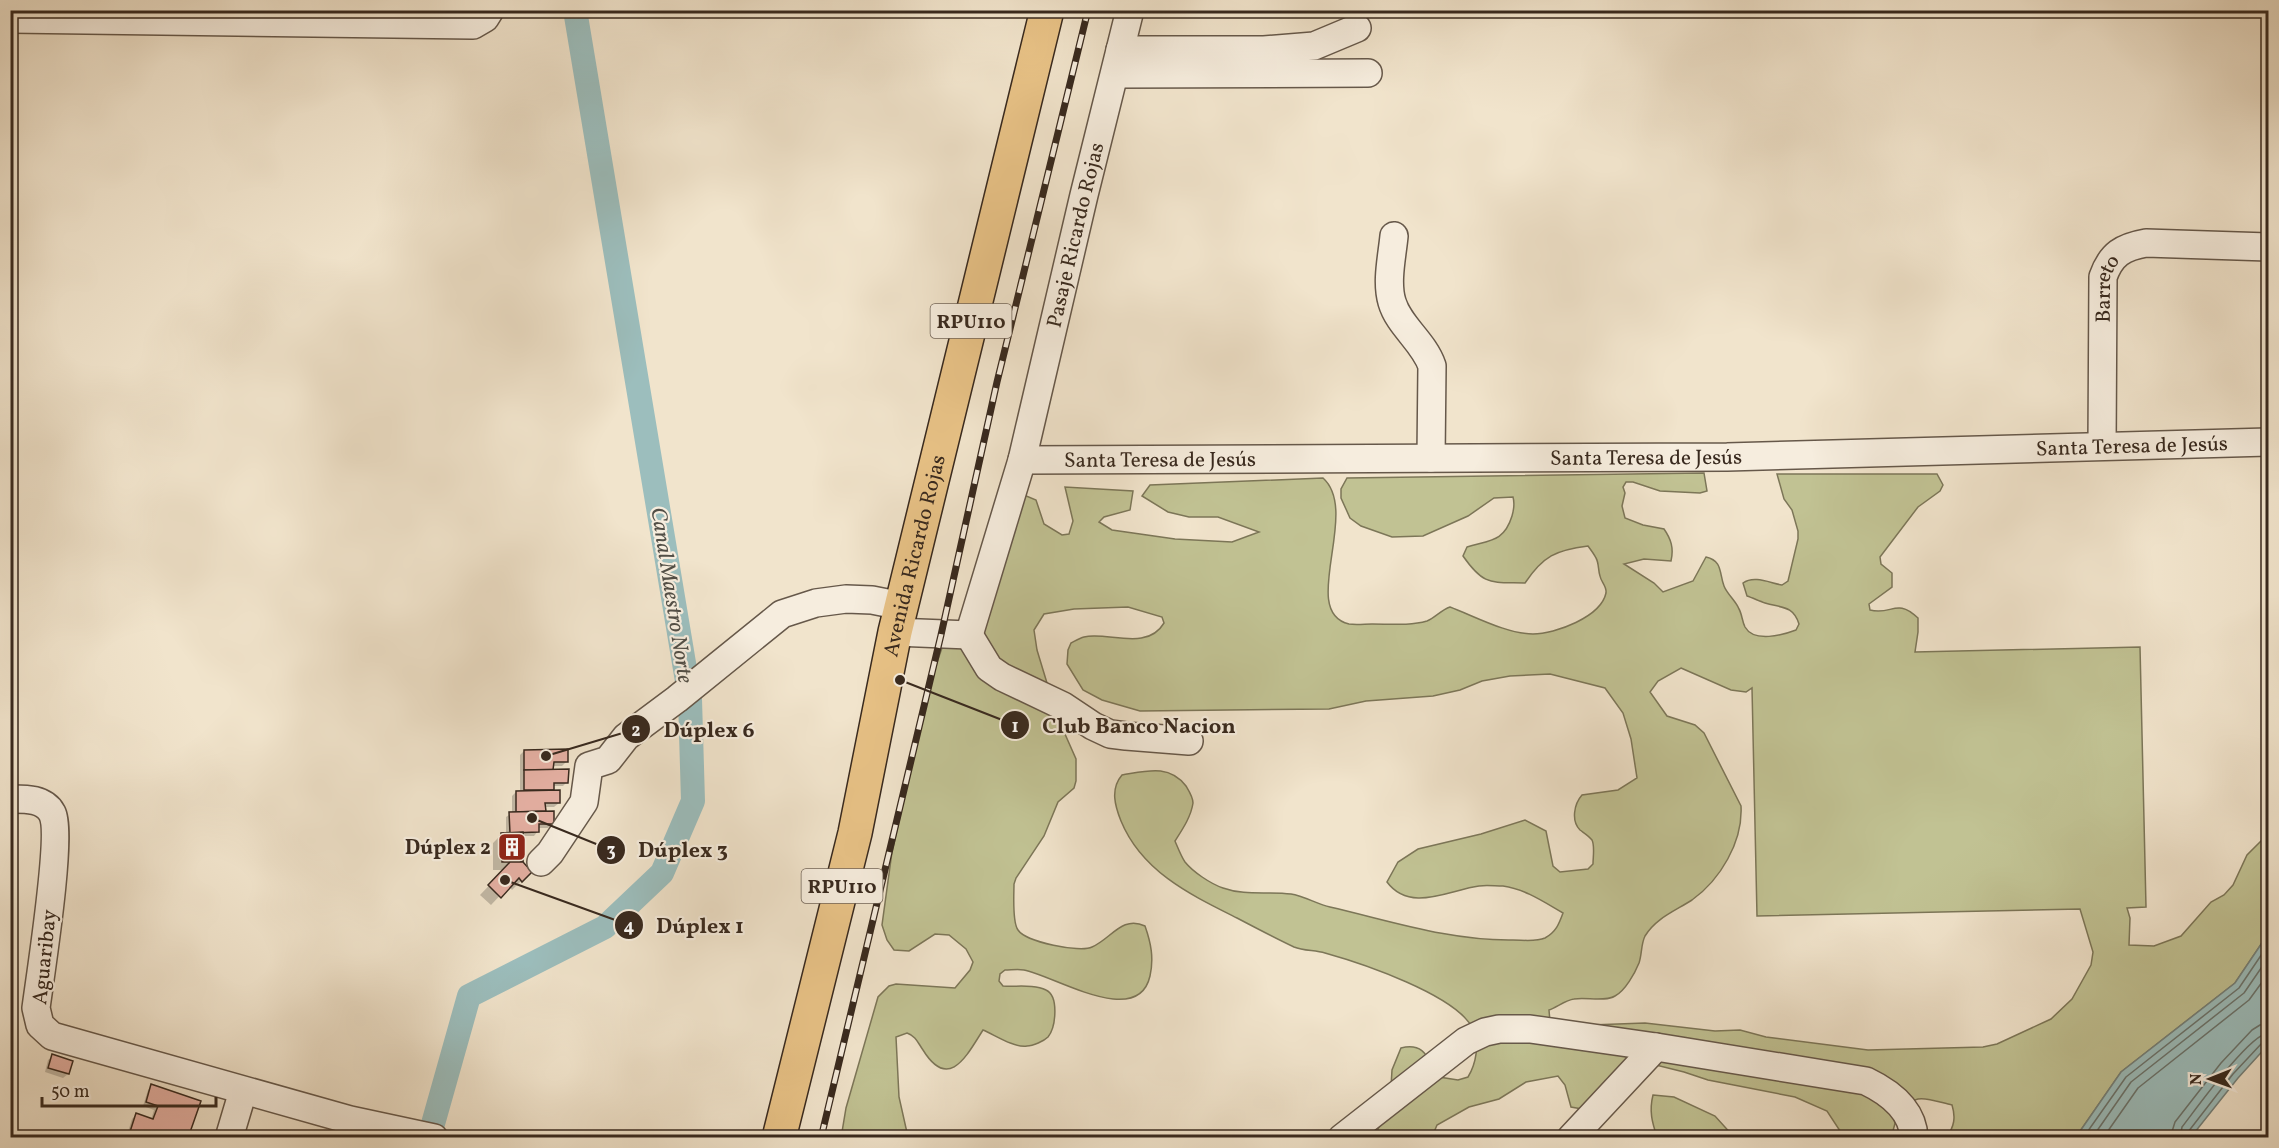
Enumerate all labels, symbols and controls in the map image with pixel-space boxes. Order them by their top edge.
street label: Pasaje Ricardo Rojas [1040,140,1112,331]
street label: Barreto [2089,249,2127,323]
road number: RPU110 [930,304,1012,338]
street label: Santa Teresa de Jesús [2035,430,2228,464]
street label: Santa Teresa de Jesús [1550,444,1742,474]
street label: Santa Teresa de Jesús [1064,446,1256,476]
street label: Avenida Ricardo Rojas [877,452,954,659]
water label: Canal Maestro Norte [641,505,700,686]
callout: Club Banco Nacion [1000,705,1248,745]
callout: Dúplex 6 [621,709,766,749]
text: Club Banco Nacion [1042,712,1236,743]
text: 1 [1011,715,1019,740]
text: Dúplex 6 [663,716,755,747]
text: 2 [631,719,641,744]
callout: Dúplex 3 [596,830,740,870]
building icon: Dúplex 2 [496,831,528,863]
place label: Dúplex 2 [405,834,491,863]
text: Dúplex 3 [638,836,728,867]
text: 3 [606,839,616,864]
road number: RPU110 [802,869,882,903]
callout: Dúplex 1 [614,905,756,945]
street label: Aguaribay [26,907,65,1006]
text: Dúplex 1 [656,912,744,943]
text: 4 [624,915,635,940]
north arrow [2180,1049,2240,1109]
scale bar [42,1070,216,1108]
text: N [2186,1073,2208,1085]
text: 50 m [51,1080,90,1105]

